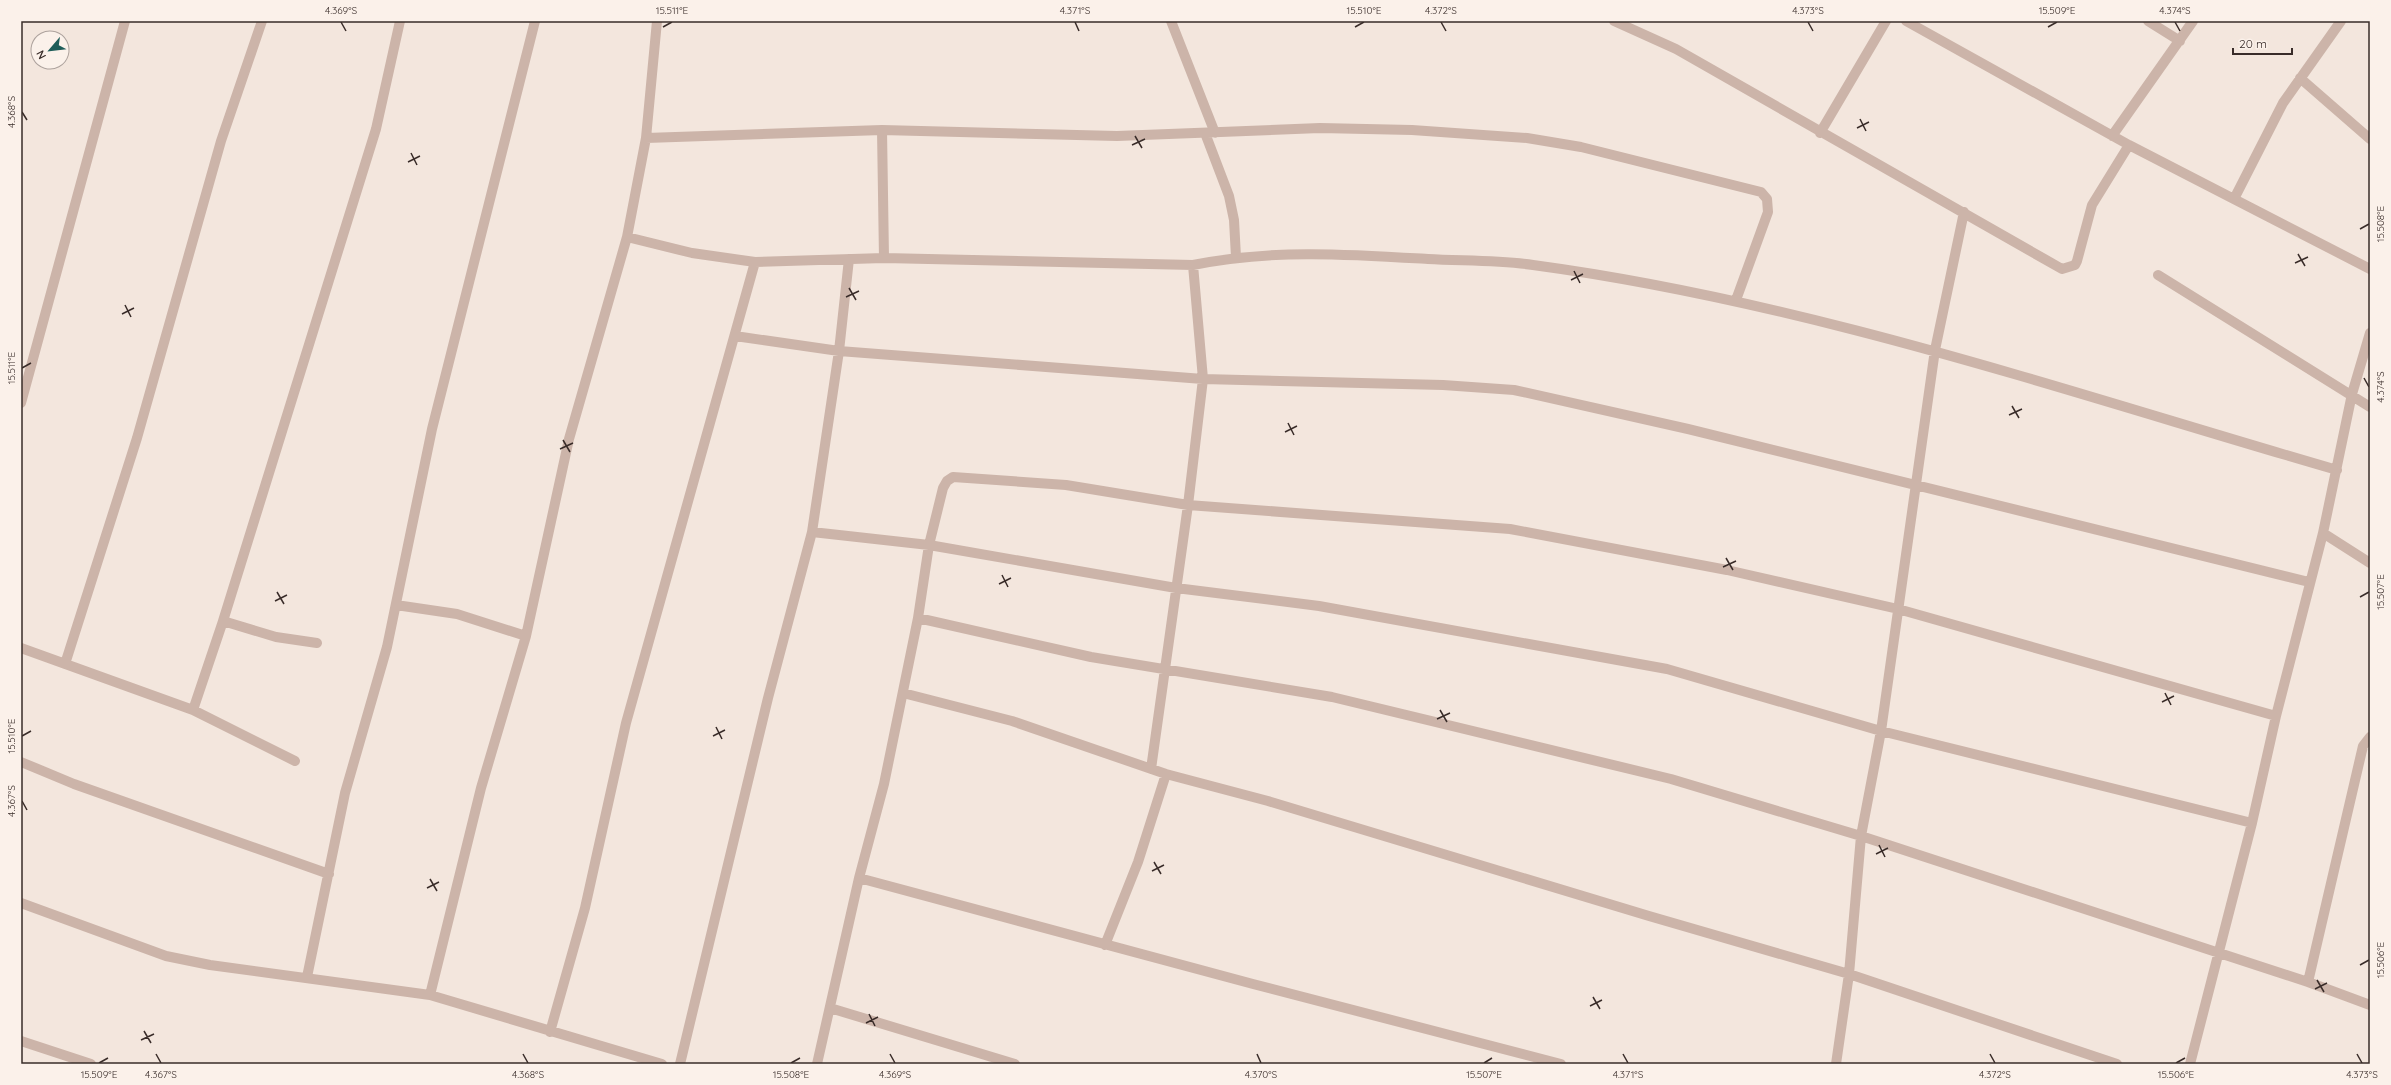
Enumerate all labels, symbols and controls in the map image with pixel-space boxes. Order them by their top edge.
text: 4.369°S [325,4,357,17]
text: 15.511°E [656,4,689,17]
text: 4.371°S [1060,4,1091,17]
text: 15.510°E [1347,4,1382,17]
text: 4.372°S [1425,4,1457,17]
text: 4.373°S [1792,4,1824,17]
text: 15.509°E [2039,4,2076,17]
text: 4.374°S [2159,4,2191,17]
north arrow [30,30,70,70]
scale bar [2233,30,2292,56]
text: 20 m [2239,36,2267,51]
text: N [33,48,49,62]
text: 4.368°S [5,96,18,128]
text: 15.508°E [2374,205,2387,242]
text: 15.511°E [5,351,18,384]
text: 4.374°S [2374,371,2387,403]
text: 15.507°E [2374,574,2387,610]
text: 15.510°E [5,718,18,753]
text: 4.367°S [5,785,18,817]
text: 15.506°E [2374,941,2387,978]
text: 15.509°E [81,1068,118,1081]
text: 4.367°S [145,1068,177,1081]
text: 4.368°S [512,1068,544,1081]
text: 15.508°E [773,1068,810,1081]
text: 4.369°S [879,1068,911,1081]
text: 4.370°S [1245,1068,1278,1081]
text: 15.507°E [1466,1068,1502,1081]
text: 4.371°S [1613,1068,1644,1081]
text: 4.372°S [1979,1068,2011,1081]
text: 15.506°E [2158,1068,2195,1081]
text: 4.373°S [2346,1068,2378,1081]

